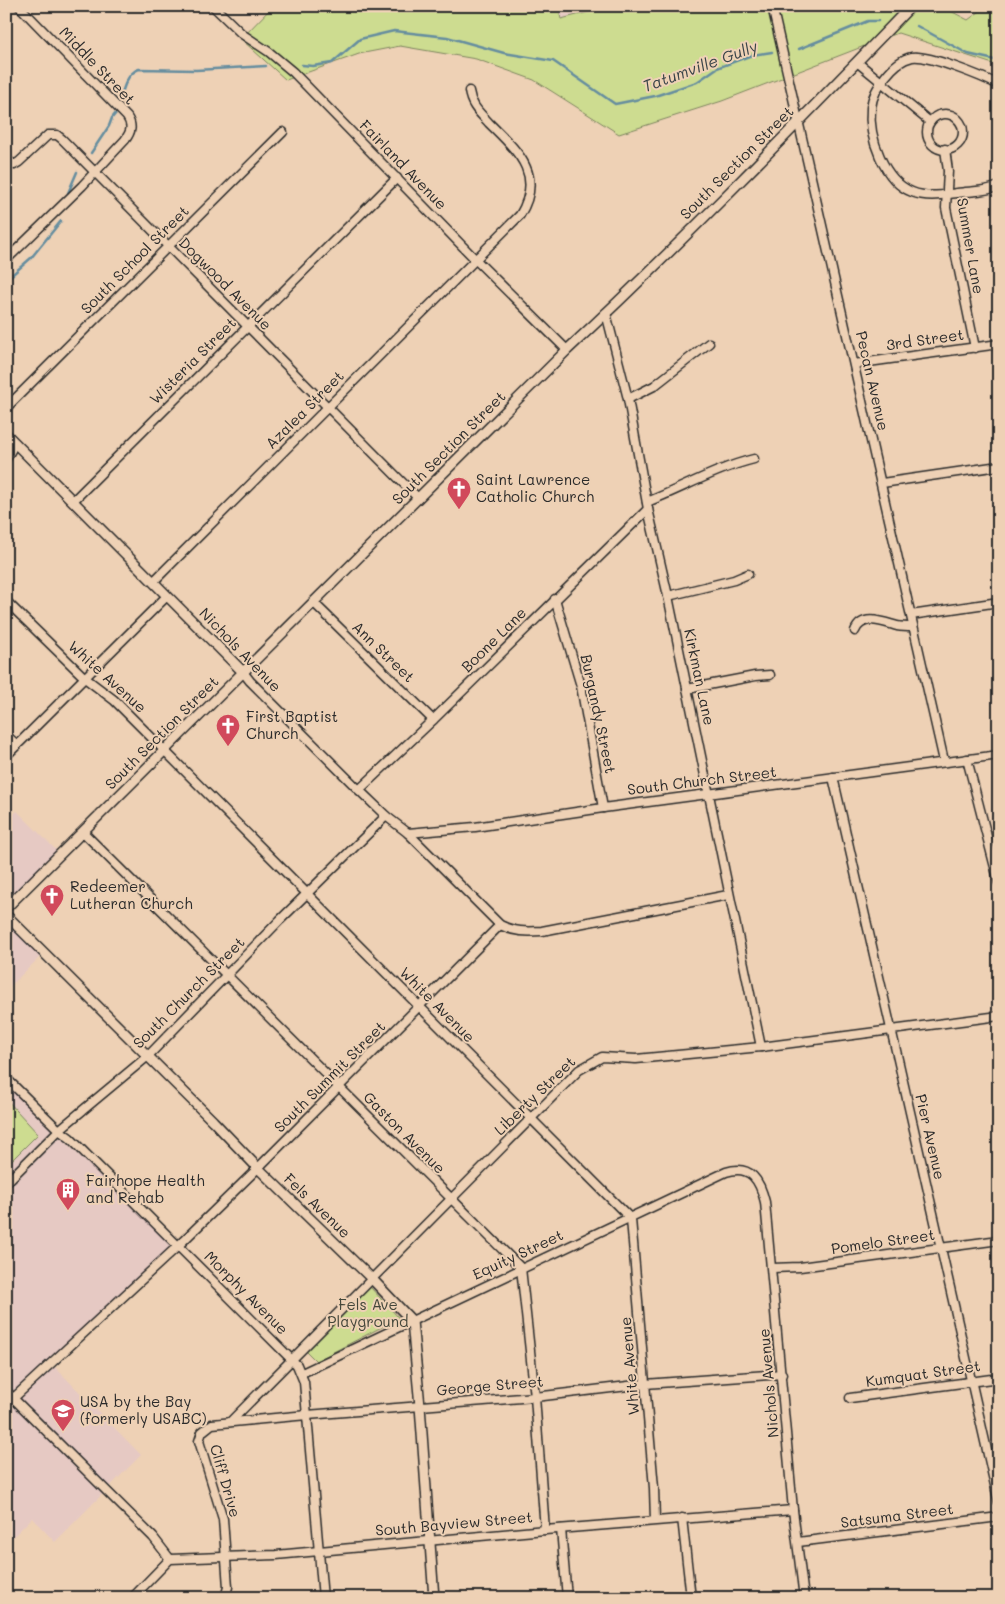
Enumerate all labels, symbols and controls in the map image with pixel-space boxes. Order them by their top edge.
street label: Middle Street [55,22,140,109]
water label: Tatumville Gully [639,35,761,96]
street label: South Section Street [675,101,797,223]
street label: Fairland Avenue [356,115,452,214]
street label: Summer Lane [953,196,989,295]
street label: South School Street [76,201,193,318]
street label: Dogwood Avenue [175,233,276,334]
street label: Wisteria Street [145,313,240,408]
street label: 3rd Street [885,324,965,354]
street label: Pecan Avenue [852,329,894,433]
street label: Azalea Street [261,366,348,453]
street label: South Section Street [387,386,509,508]
place label: Saint Lawrence Catholic Church [476,469,594,506]
church icon: Saint Lawrence Catholic Church [446,476,472,510]
street label: Boone Lane [456,602,530,676]
street label: Nichols Avenue [195,603,286,696]
street label: Ann Street [348,616,419,686]
street label: Kirkman Lane [680,627,720,727]
street label: White Avenue [64,636,151,717]
street label: Burgandy Street [577,652,621,775]
street label: South Section Street [100,671,222,793]
place label: First Baptist Church [246,706,338,743]
church icon: First Baptist Church [215,713,241,747]
street label: South Church Street [626,761,778,799]
place label: Redeemer Lutheran Church [70,876,193,913]
church icon: Redeemer Lutheran Church [39,883,65,917]
street label: South Church Street [128,932,248,1052]
street label: White Avenue [396,962,480,1046]
street label: South Summit Street [269,1016,389,1136]
street label: Liberty Street [489,1051,579,1139]
street label: Gaston Avenue [359,1087,450,1178]
street label: Pier Avenue [911,1092,951,1182]
street label: Fels Avenue [280,1168,355,1242]
place label: Fairhope Health and Rehab [86,1170,205,1207]
building icon: Fairhope Health and Rehab [55,1177,81,1211]
street label: Equity Street [469,1224,566,1284]
street label: Pomelo Street [830,1224,936,1258]
street label: Morphy Avenue [201,1246,293,1338]
park label: Fels Ave Playground [327,1294,409,1331]
street label: White Avenue [615,1316,643,1416]
street label: Nichols Avenue [753,1328,783,1439]
street label: Kumquat Street [864,1355,981,1391]
street label: George Street [436,1370,544,1400]
place label: USA by the Bay (formerly USABC) [80,1391,206,1428]
school or university icon: USA by the Bay (formerly USABC) [50,1398,76,1432]
street label: Cliff Drive [206,1442,246,1520]
street label: Satsuma Street [839,1498,955,1532]
street label: South Bayview Street [374,1506,533,1540]

